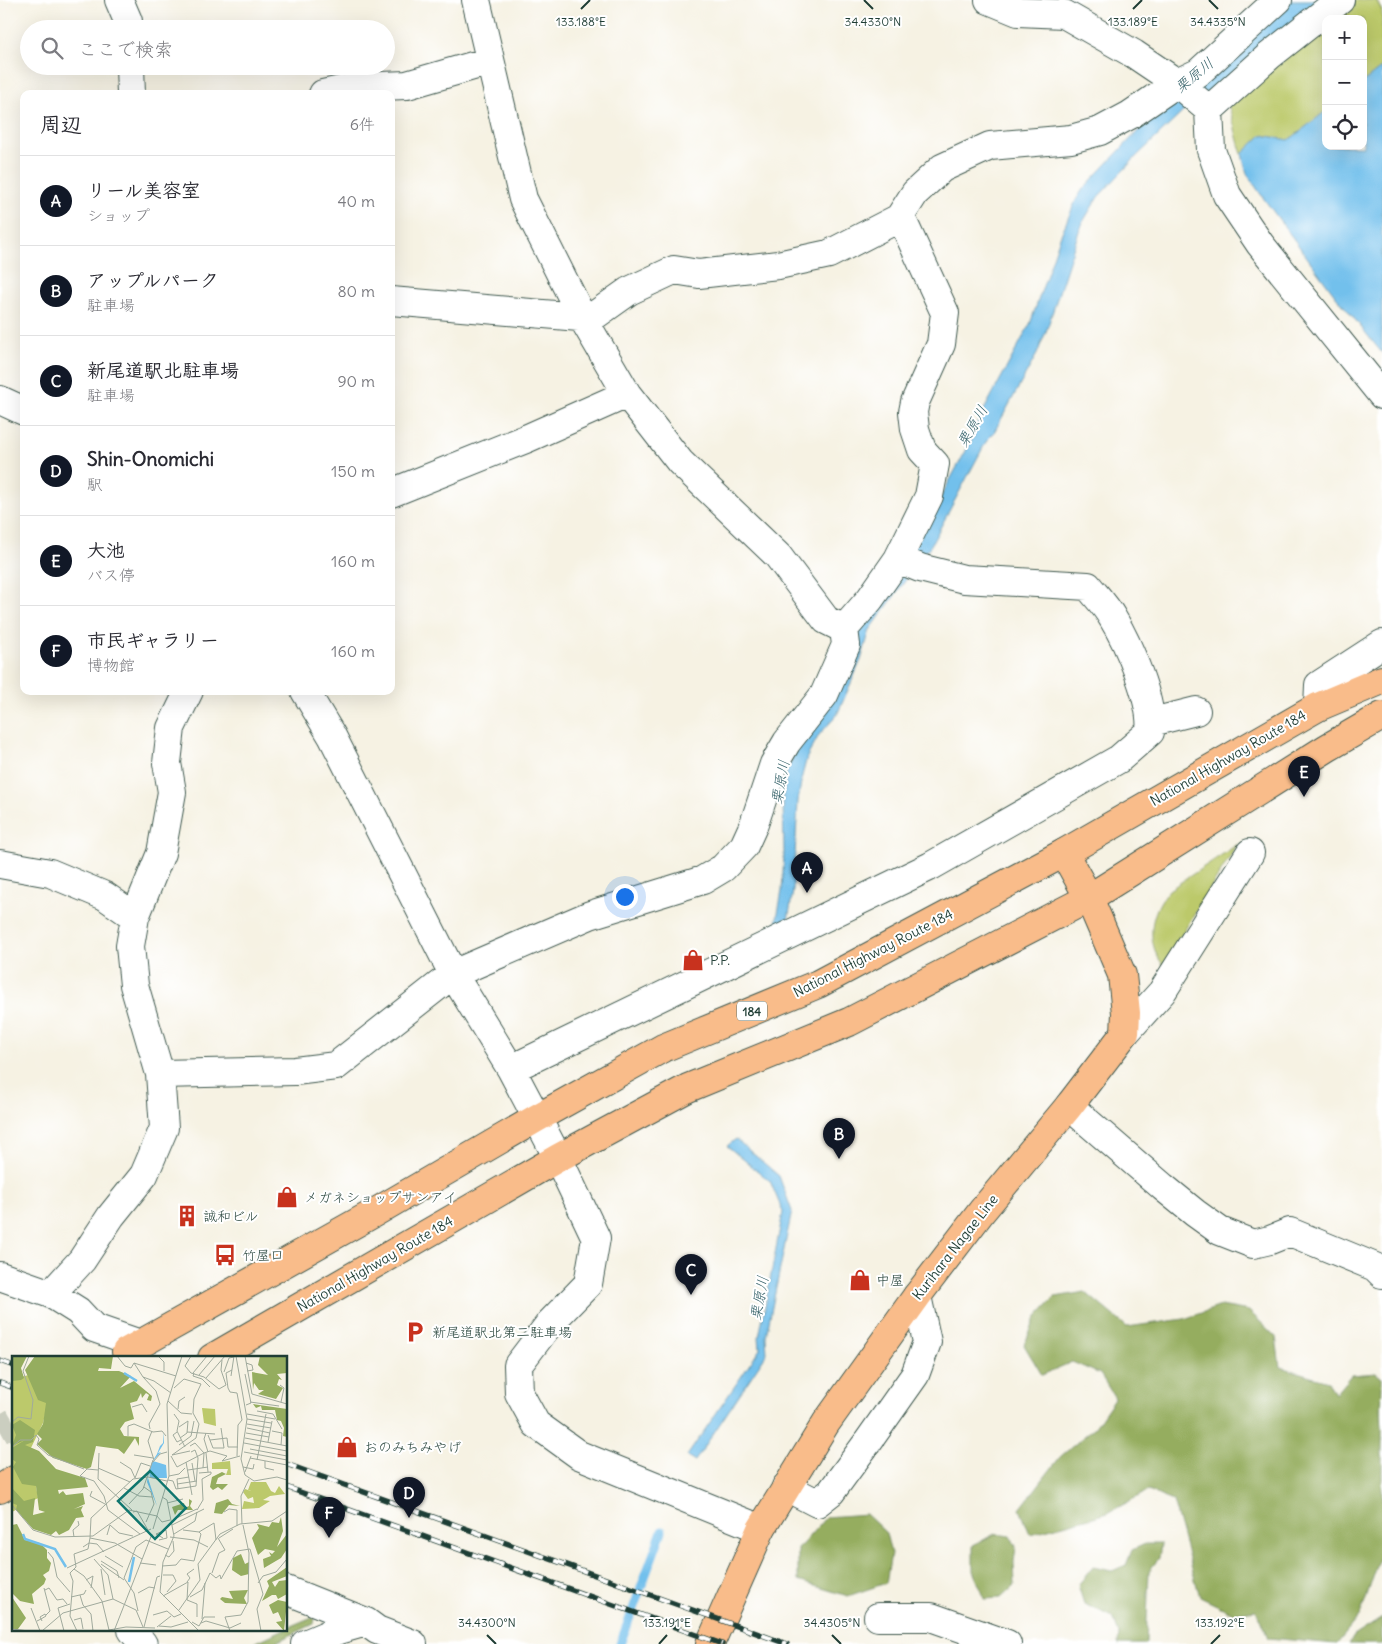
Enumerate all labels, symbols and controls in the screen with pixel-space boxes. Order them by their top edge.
text: 133.188°E [556,14,606,29]
text: 34.4330°N [845,14,901,29]
text: 133.189°E [1108,14,1158,29]
text: 34.4335°N [1190,14,1246,29]
map controls [1322,15,1367,150]
button: + [1322,15,1367,60]
search box [20,20,395,75]
icon: search [38,34,66,62]
text: ここで検索 [78,37,173,61]
water label: 栗原川 [1171,53,1217,97]
button: − [1322,60,1367,105]
button: locate [1322,105,1367,150]
text: 周辺 [40,111,82,138]
text: 6件 [350,114,375,134]
text: リール美容室 [87,178,200,202]
text: A [51,191,61,211]
text: 40 m [337,191,375,211]
text: ショップ [87,205,150,225]
text: アップルパーク [87,268,219,292]
text: B [51,281,61,301]
text: 80 m [337,281,375,301]
text: 駐車場 [87,295,135,315]
text: 新尾道駅北駐車場 [87,358,239,382]
text: C [51,371,61,391]
text: 90 m [337,371,375,391]
text: 駐車場 [87,385,135,405]
water label: 栗原川 [953,402,991,450]
text: Shin-Onomichi [87,447,214,471]
text: D [50,461,62,481]
text: 150 m [331,461,375,481]
text: 駅 [87,474,103,494]
text: 大池 [87,538,125,562]
text: E [51,551,61,571]
text: 160 m [331,551,375,571]
text: バス停 [87,565,135,585]
text: 市民ギャラリー [87,628,219,652]
text: F [51,641,61,661]
text: 160 m [331,641,375,661]
text: 博物館 [87,655,135,675]
street label: National Highway Route 184 [1147,706,1309,810]
pin: E [1288,756,1320,797]
water label: 栗原川 [767,758,793,806]
pin: A [791,852,823,893]
your location [612,884,638,910]
street label: National Highway Route 184 [790,905,956,1001]
shop icon: P.P. [680,947,706,973]
place label: P.P. [710,951,730,969]
road number: 184 [737,1001,767,1020]
pin: B [823,1118,855,1159]
shop icon: メガネショップサンアイ [274,1184,300,1210]
place label: メガネショップサンアイ [304,1188,457,1206]
street label: Kurihara Nagae Line [908,1191,1002,1303]
building icon: 誠和ビル [174,1203,200,1229]
place label: 誠和ビル [203,1207,259,1225]
street label: National Highway Route 184 [294,1212,456,1316]
bus stop icon: 竹屋口 [212,1242,238,1268]
place label: 竹屋口 [242,1246,284,1264]
pin: C [675,1254,707,1295]
shop icon: 中屋 [847,1267,873,1293]
place label: 中屋 [876,1271,904,1289]
water label: 栗原川 [746,1274,772,1322]
parking icon: 新尾道駅北第二駐車場 [402,1319,428,1345]
place label: 新尾道駅北第二駐車場 [432,1323,572,1341]
inset map [12,1356,288,1632]
shop icon: おのみちみやげ [334,1434,360,1460]
place label: おのみちみやげ [364,1438,461,1456]
pin: D [393,1477,425,1518]
pin: F [313,1497,345,1538]
text: 34.4300°N [458,1615,516,1630]
text: 133.191°E [643,1615,691,1630]
text: 34.4305°N [804,1615,860,1630]
text: 133.192°E [1195,1615,1245,1630]

